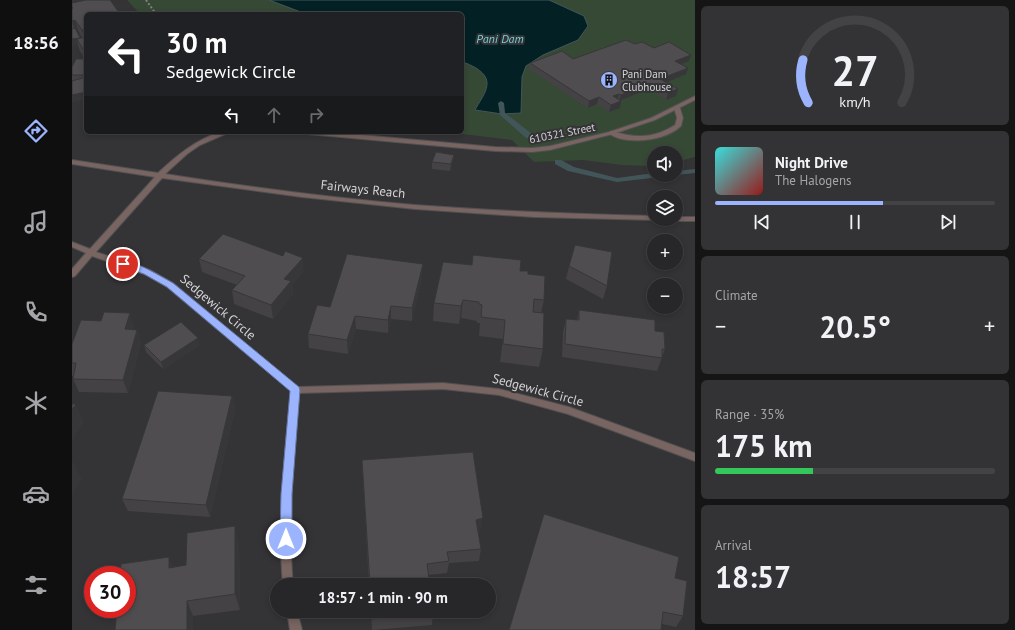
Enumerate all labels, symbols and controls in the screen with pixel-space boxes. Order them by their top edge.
text: 30 m [166,24,227,61]
icon: left [100,28,152,80]
text: 18:56 [13,31,59,54]
water label: Pani Dam [476,31,524,46]
text: 27 [831,44,879,97]
text: Sedgewick Circle [166,60,296,83]
place label: Pani Dam Clubhouse [622,67,672,94]
building icon: Pani Dam Clubhouse [599,70,619,90]
text: km/h [839,92,871,111]
icon: left [221,104,243,126]
icon: ahead [263,104,285,126]
icon: right [305,104,327,126]
icon: directions [22,117,50,145]
street label: 610321 Street [528,120,596,146]
map controls [647,146,683,314]
button: sound [647,146,683,182]
text: Night Drive [775,153,848,172]
text: The Halogens [775,172,852,189]
street label: Fairways Reach [320,176,406,202]
button: layers [647,190,683,226]
icon: music [22,208,50,236]
icon: previous [751,211,773,233]
icon: pause [844,211,866,233]
icon: next [937,211,959,233]
button: + [647,234,683,270]
pin [106,247,140,281]
icon: arrive [112,253,134,275]
street label: Sedgewick Circle [177,270,259,344]
button: − [647,278,683,314]
text: Climate [715,287,758,304]
icon: phone [22,298,50,326]
text: 20.5° [819,307,891,346]
text: − [715,312,726,340]
text: + [984,312,995,340]
street label: Sedgewick Circle [491,370,585,410]
icon: climate [22,389,50,417]
text: Range · 35% [715,406,784,423]
text: 175 km [715,426,813,465]
icon: car [22,480,50,508]
position arrow [265,518,307,560]
text: Arrival [715,537,751,554]
text: 18:57 [715,557,791,596]
speed limit sign: 30 [84,566,136,618]
icon: filters [22,571,50,599]
text: 18:57 · 1 min · 90 m [318,588,448,607]

